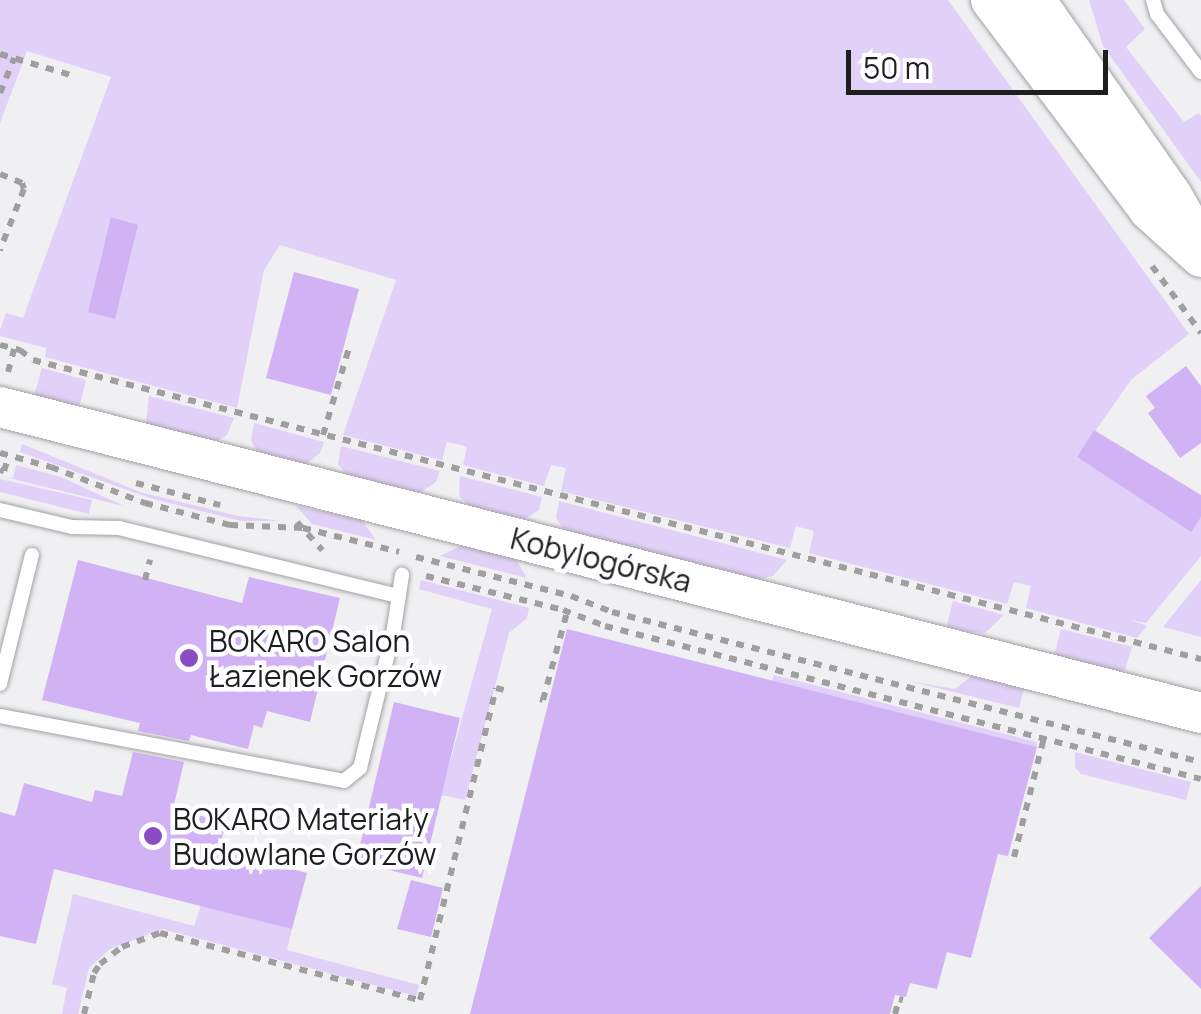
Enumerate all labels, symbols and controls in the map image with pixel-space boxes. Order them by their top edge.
scale bar [851,30,1114,92]
text: 50 m [863,47,930,88]
street label: Kobylogórska [507,520,695,600]
place label: BOKARO Salon Łazienek Gorzów [209,623,442,694]
marker: BOKARO Salon Łazienek Gorzów [178,647,200,669]
place label: BOKARO Materiały Budowlane Gorzów [173,801,437,872]
marker: BOKARO Materiały Budowlane Gorzów [142,825,164,847]

